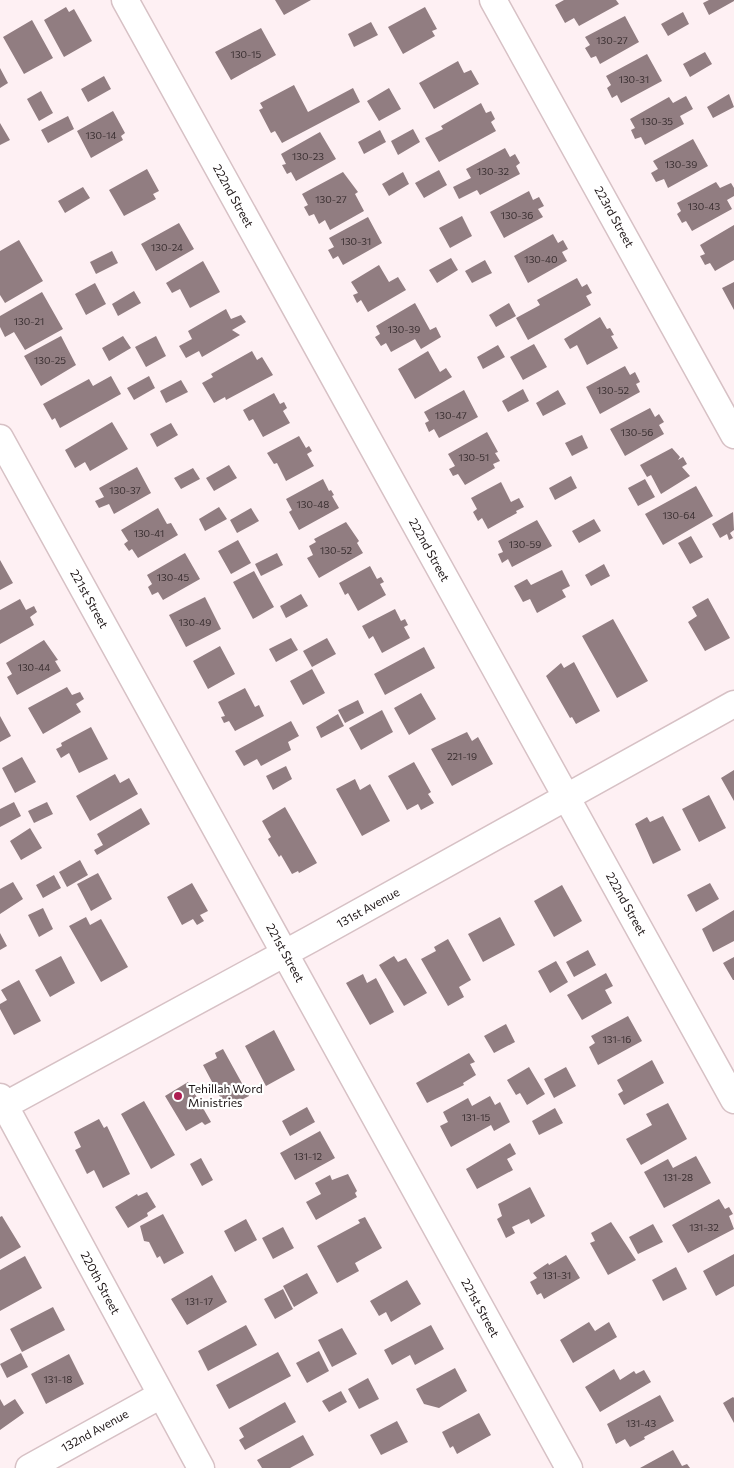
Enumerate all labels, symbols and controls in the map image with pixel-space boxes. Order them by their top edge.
house number: 130-27 [596,34,628,46]
house number: 130-15 [231,48,262,60]
house number: 130-31 [619,73,649,85]
house number: 130-35 [641,115,673,127]
house number: 130-14 [85,129,117,141]
house number: 130-23 [292,150,324,162]
house number: 130-39 [665,158,697,170]
street label: 222nd Street [211,162,257,230]
house number: 130-32 [477,165,509,177]
street label: 223rd Street [592,183,637,250]
house number: 130-27 [315,193,347,205]
house number: 130-43 [688,200,721,212]
house number: 130-36 [501,209,533,221]
house number: 130-31 [341,235,371,247]
house number: 130-24 [151,241,183,253]
house number: 130-40 [524,253,558,265]
house number: 130-21 [14,315,44,327]
house number: 130-39 [388,323,420,335]
house number: 130-25 [34,354,66,366]
house number: 130-52 [597,384,629,396]
house number: 130-47 [435,409,467,421]
house number: 130-56 [621,426,653,438]
house number: 130-51 [459,451,489,463]
house number: 130-37 [109,484,141,496]
house number: 130-48 [297,498,329,510]
house number: 130-64 [663,509,695,521]
street label: 222nd Street [407,516,453,584]
house number: 130-41 [134,527,164,539]
house number: 130-59 [509,538,541,550]
house number: 130-52 [320,544,352,556]
street label: 221st Street [68,567,112,630]
house number: 130-45 [157,571,189,583]
house number: 130-49 [179,616,211,628]
house number: 130-44 [18,661,50,673]
house number: 221-19 [447,750,477,762]
street label: 222nd Street [604,870,650,938]
street label: 131st Avenue [334,884,401,930]
street label: 221st Street [264,921,308,984]
house number: 131-16 [603,1033,631,1045]
place label: Tehillah Word Ministries [188,1081,263,1109]
marker: Tehillah Word Ministries [172,1090,184,1102]
house number: 131-15 [462,1111,490,1123]
house number: 131-12 [294,1150,323,1162]
house number: 131-28 [663,1171,693,1183]
house number: 131-32 [689,1221,719,1233]
street label: 220th Street [78,1249,123,1316]
house number: 131-31 [543,1269,571,1281]
street label: 221st Street [459,1276,503,1339]
house number: 131-17 [185,1295,213,1307]
house number: 131-18 [44,1373,72,1385]
street label: 132nd Avenue [58,1406,131,1454]
house number: 131-43 [626,1417,656,1429]

